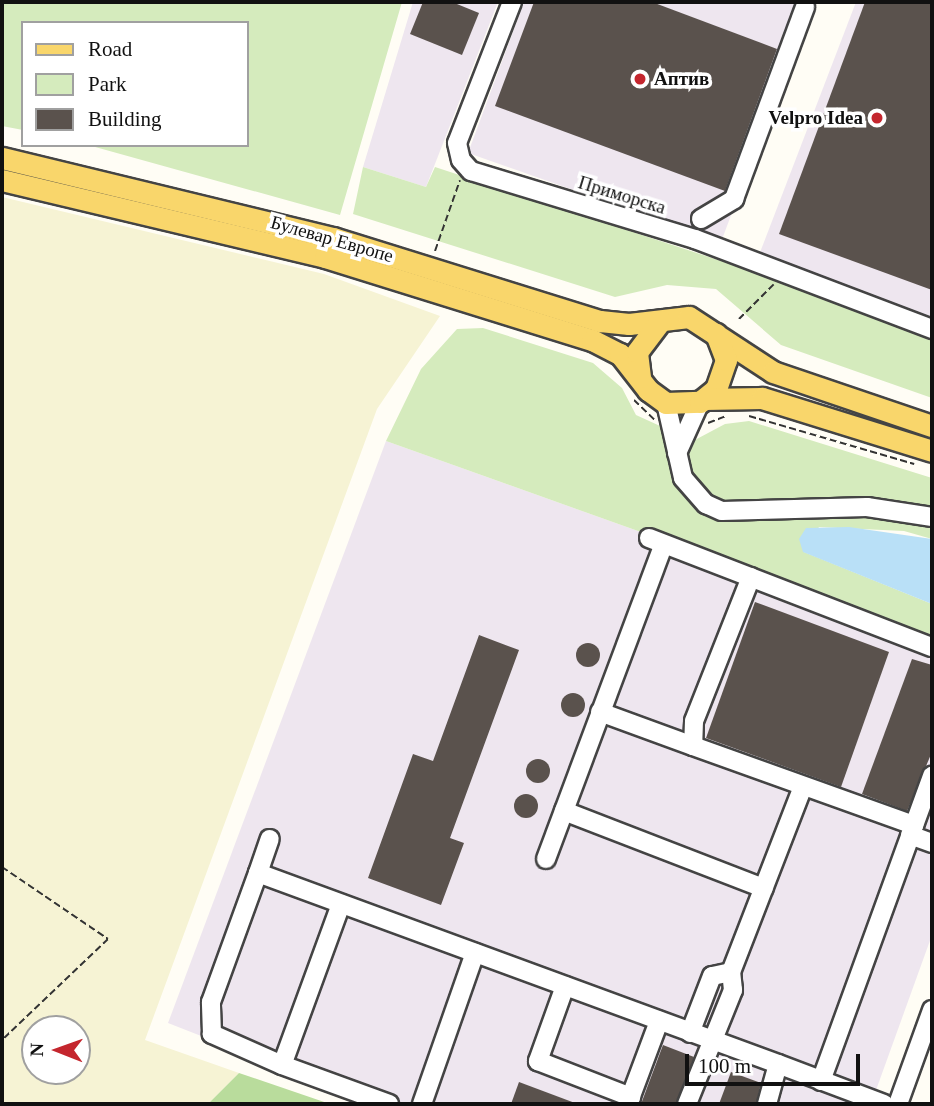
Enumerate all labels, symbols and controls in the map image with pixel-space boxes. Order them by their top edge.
legend [21,21,248,147]
text: Road [88,37,132,61]
place label: Аптив [654,68,709,90]
marker: Аптив [632,71,648,87]
text: Park [88,72,127,96]
text: Building [88,107,162,131]
place label: Velpro Idea [769,107,863,129]
marker: Velpro Idea [869,110,885,126]
street label: Приморска [576,171,668,219]
street label: Булевар Европе [268,211,396,267]
north arrow [21,1015,91,1085]
scale bar [689,1040,864,1084]
text: N [26,1043,47,1057]
text: 100 m [698,1054,751,1078]

